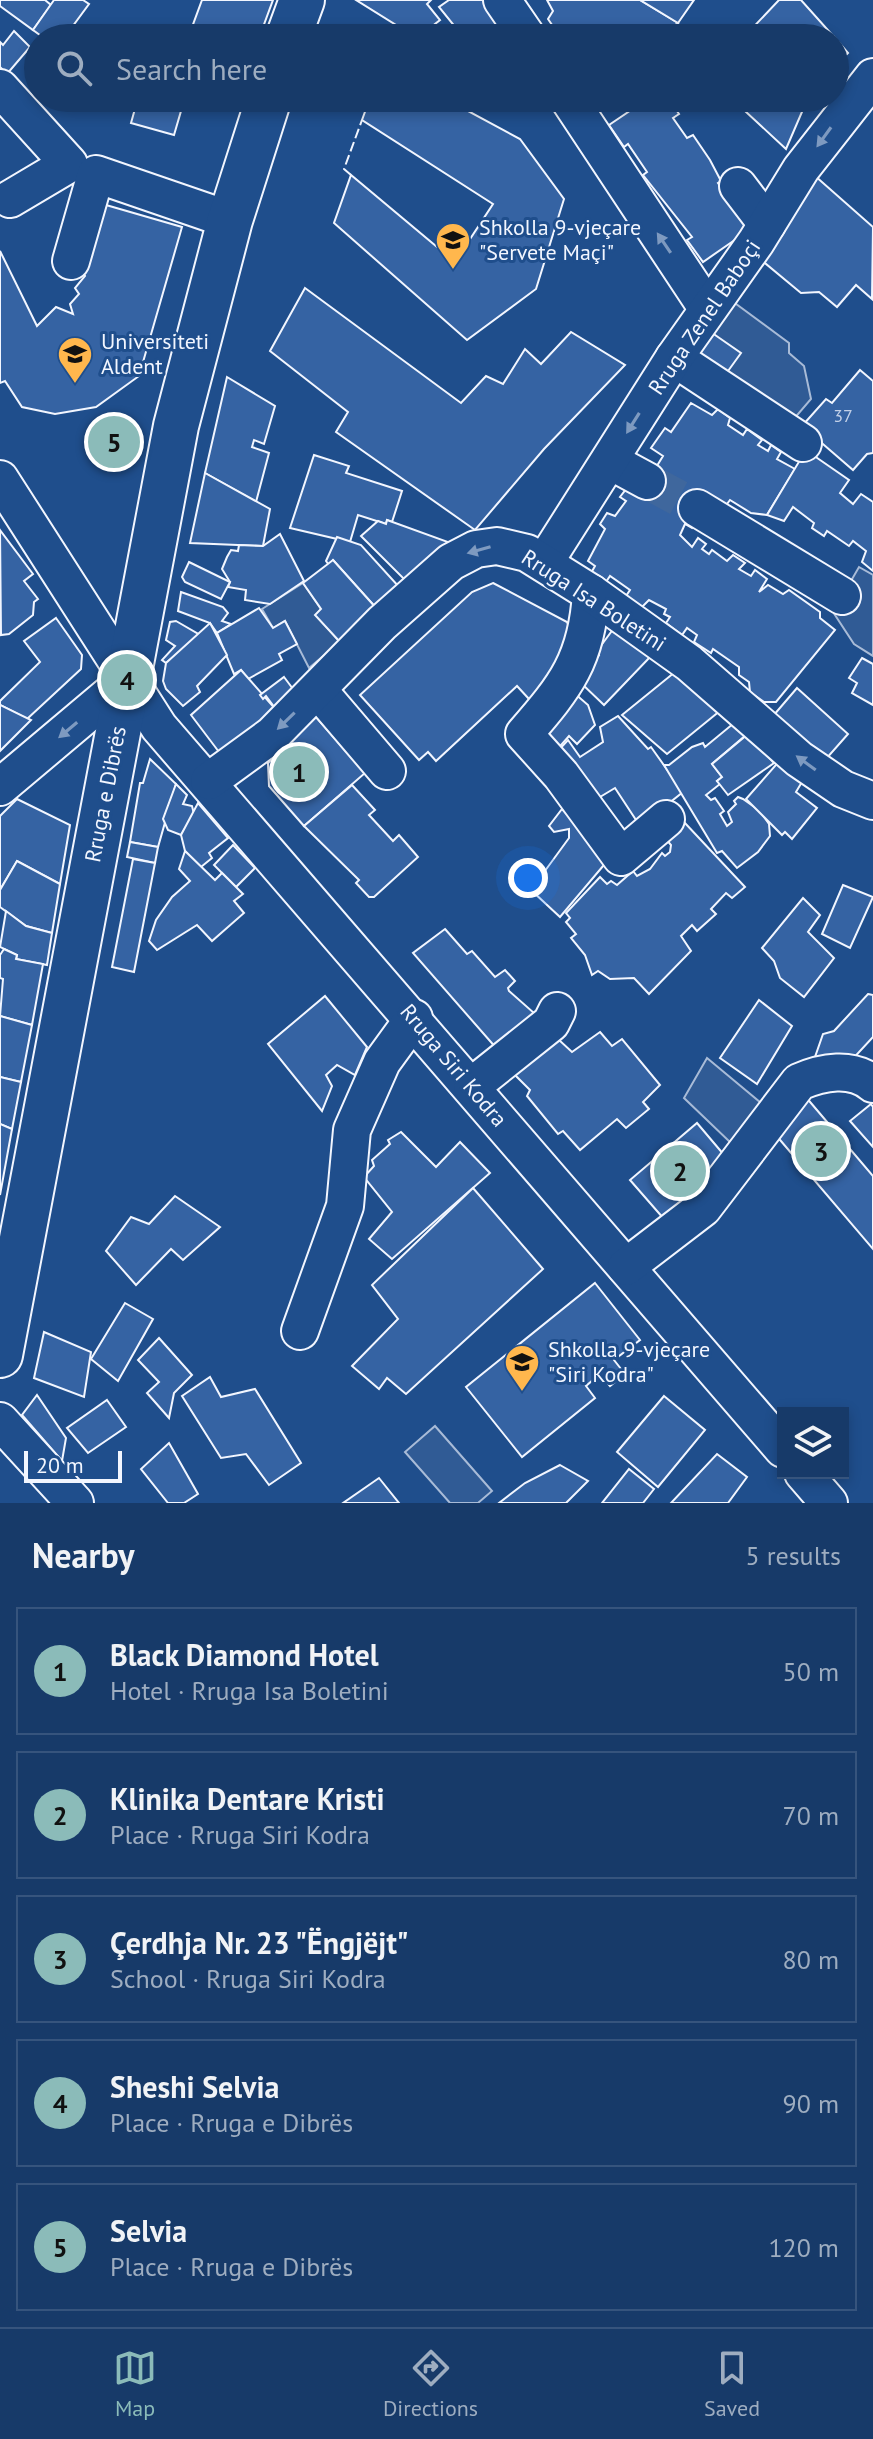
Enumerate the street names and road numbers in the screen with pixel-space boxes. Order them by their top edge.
street label: Rruga Zenel Baboçi [642,234,766,400]
street label: Rruga Isa Boletini [516,543,672,657]
street label: Rruga e Dibrës [78,724,132,864]
street label: Rruga Siri Kodra [394,998,514,1132]

